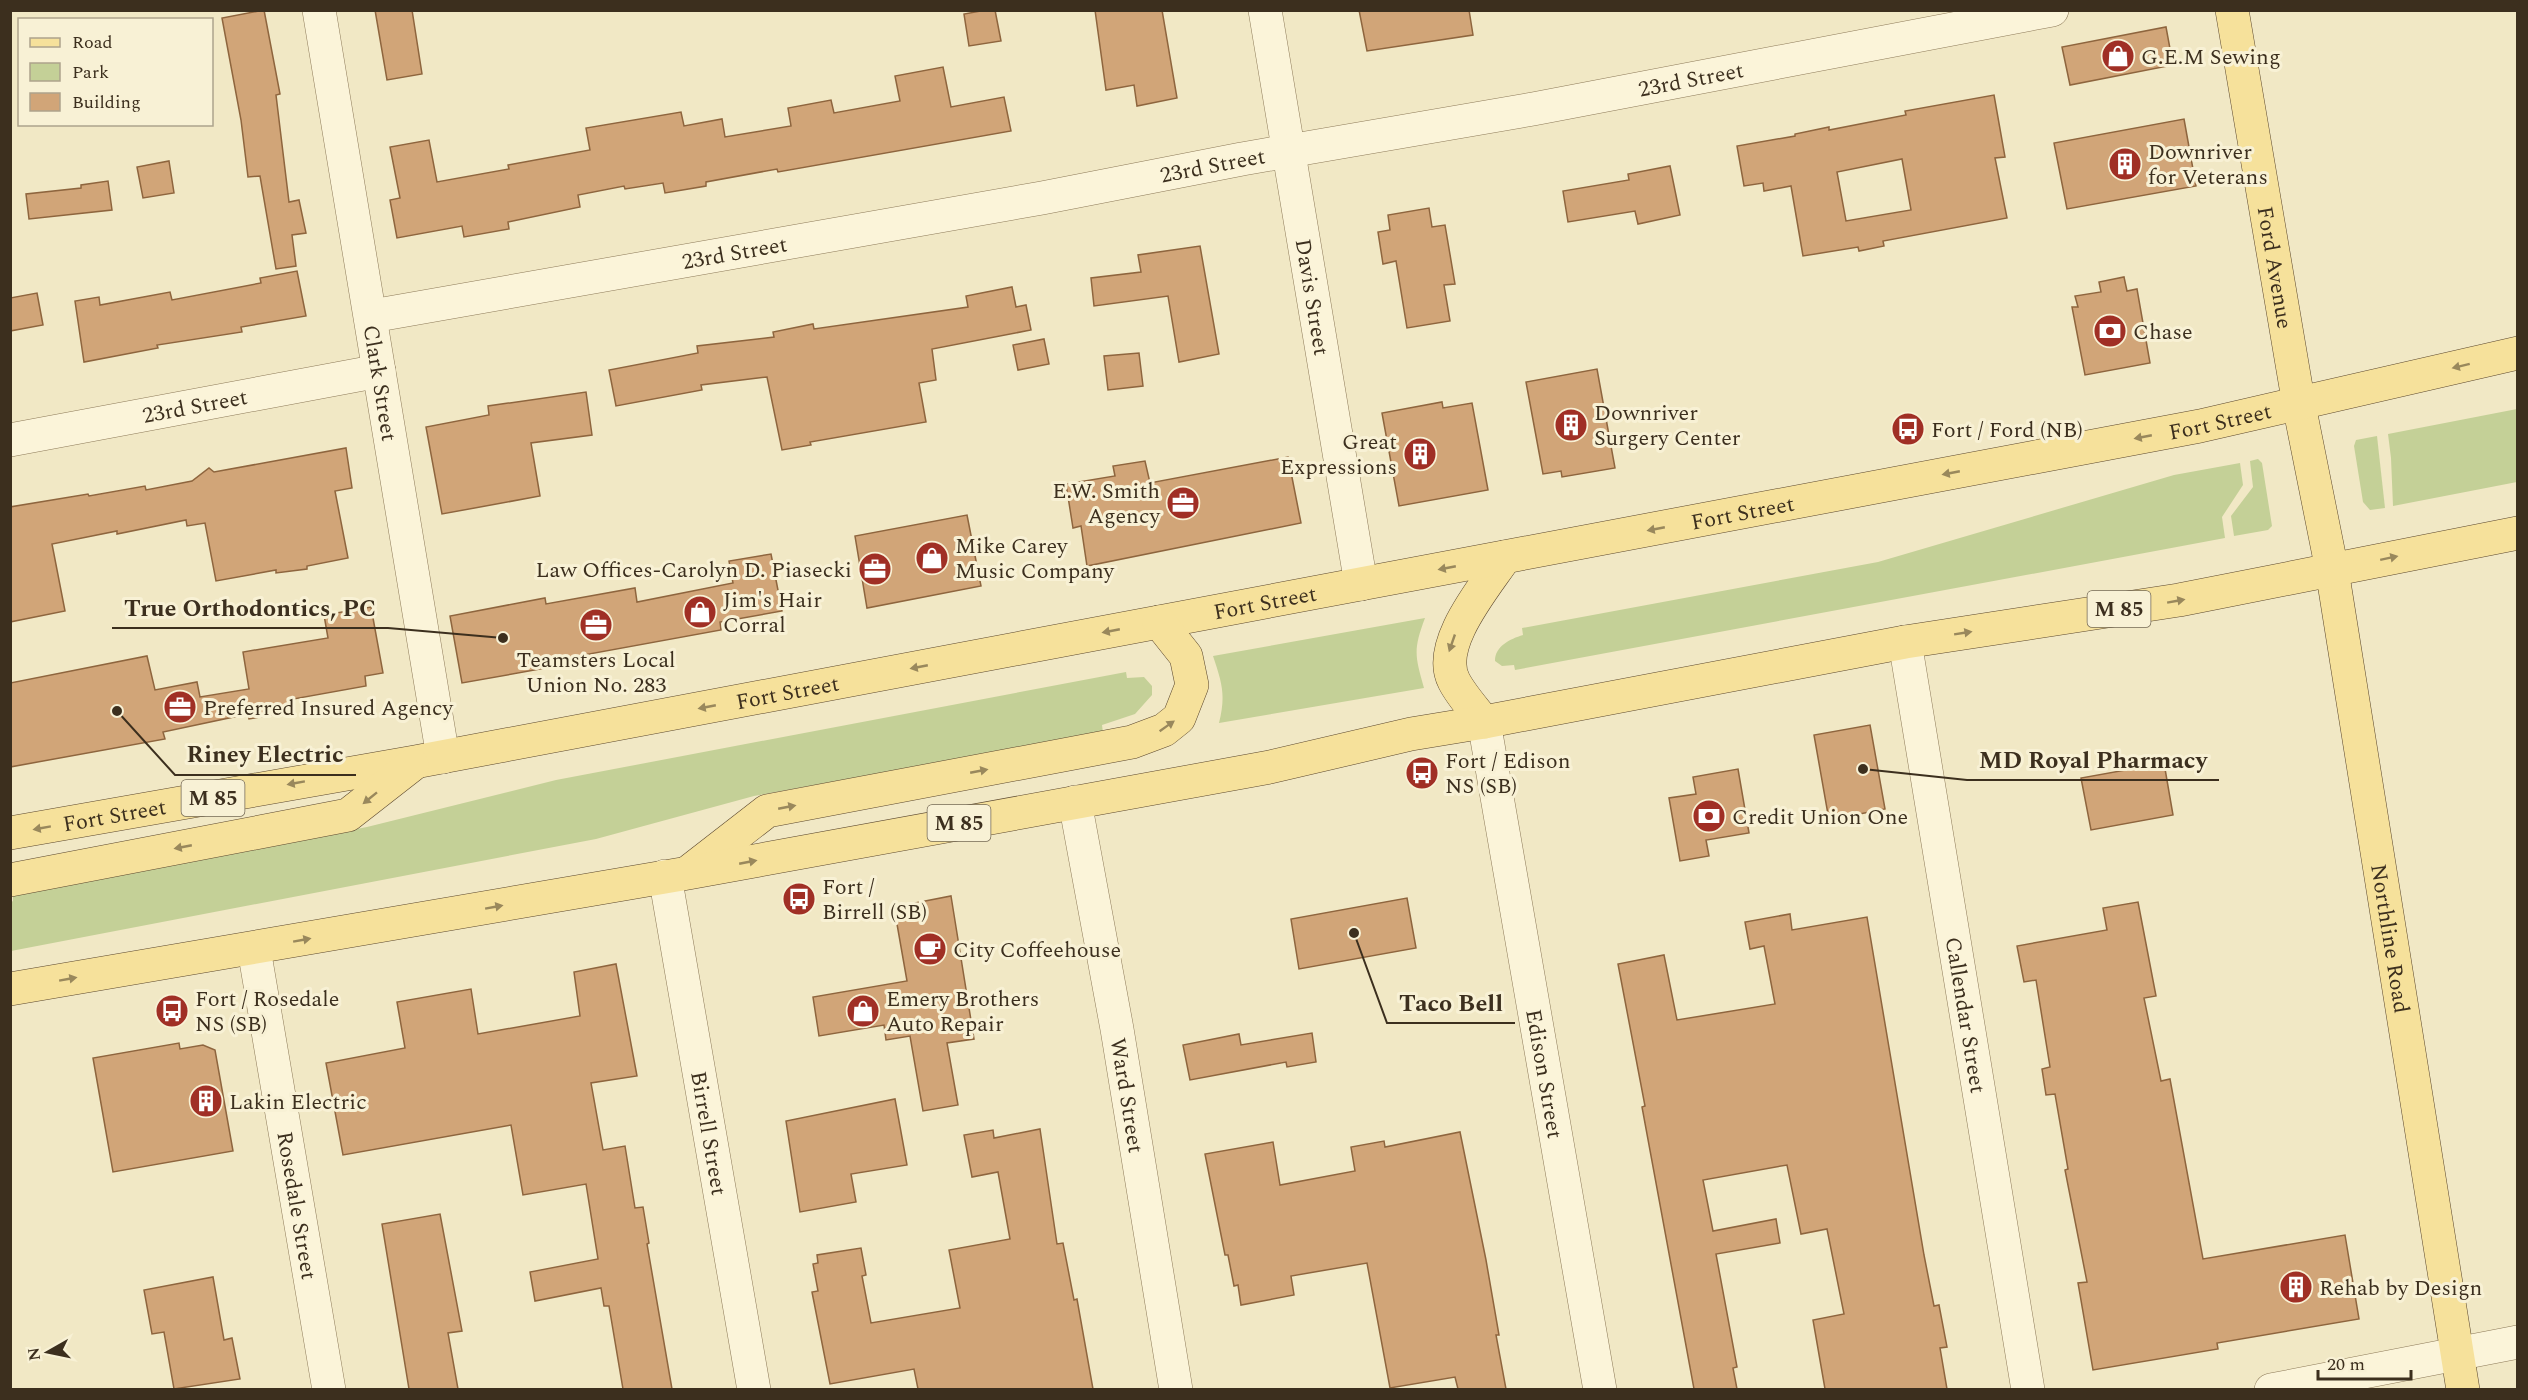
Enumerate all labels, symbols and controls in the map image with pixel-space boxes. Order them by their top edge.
legend [18,18,213,126]
text: Road [72,29,113,56]
shop icon: G.E.M Sewing [2100,38,2136,74]
place label: G.E.M Sewing [2141,41,2281,74]
street label: 23rd Street [1636,54,1747,107]
text: Park [72,59,109,86]
text: Building [72,89,141,116]
place label: Downriver for Veterans [2148,136,2268,194]
street label: 23rd Street [1157,140,1268,193]
building icon: Downriver for Veterans [2107,146,2143,182]
street label: Ford Avenue [2248,204,2301,331]
street label: 23rd Street [679,228,790,279]
street label: Davis Street [1286,236,1338,358]
bank icon: Chase [2092,313,2128,349]
place label: Chase [2133,316,2193,349]
street label: Clark Street [354,322,405,444]
one-way arrow [2451,362,2470,372]
street label: 23rd Street [140,381,251,433]
street label: Fort Street [2166,395,2275,450]
place label: Downriver Surgery Center [1594,397,1741,455]
building icon: Downriver Surgery Center [1553,407,1589,443]
bus stop icon: Fort / Ford (NB) [1890,411,1926,447]
place label: Fort / Ford (NB) [1931,414,2083,447]
place label: Great Expressions [1280,426,1397,484]
one-way arrow [2133,433,2152,442]
building icon: Great Expressions [1402,436,1438,472]
one-way arrow [1942,469,1961,478]
place label: E.W. Smith Agency [1052,475,1161,533]
office icon: E.W. Smith Agency [1165,485,1201,521]
street label: Fort Street [1688,488,1797,539]
one-way arrow [1647,525,1666,534]
place label: Mike Carey Music Company [955,530,1116,588]
shop icon: Mike Carey Music Company [914,540,950,576]
office icon: Law Offices-Carolyn D. Piasecki [857,551,893,587]
one-way arrow [2380,553,2399,562]
place label: Law Offices-Carolyn D. Piasecki [535,554,852,587]
one-way arrow [1438,564,1457,573]
street label: Fort Street [1211,578,1320,629]
place label: Jim's Hair Corral [723,584,822,642]
callout: True Orthodontics, PC [112,586,388,628]
text: True Orthodontics, PC [124,591,376,627]
road number: M 85 [2088,591,2150,627]
shop icon: Jim's Hair Corral [682,594,718,630]
one-way arrow [2167,596,2186,605]
office icon: Teamsters Local Union No. 283 [578,607,614,643]
one-way arrow [1101,627,1120,636]
one-way arrow [1953,628,1972,637]
one-way arrow [1447,634,1457,652]
place label: Teamsters Local Union No. 283 [516,644,676,702]
one-way arrow [910,663,929,672]
street label: Fort Street [733,667,842,719]
office icon: Preferred Insured Agency [162,689,198,725]
place label: Preferred Insured Agency [203,692,455,725]
one-way arrow [697,703,716,712]
one-way arrow [1159,720,1175,732]
callout: Riney Electric [175,733,356,775]
text: Riney Electric [186,737,344,773]
callout: MD Royal Pharmacy [1967,738,2219,780]
text: MD Royal Pharmacy [1979,743,2209,779]
place label: Fort / Edison NS (SB) [1445,745,1570,803]
bus stop icon: Fort / Edison NS (SB) [1404,755,1440,791]
one-way arrow [969,766,988,775]
one-way arrow [286,779,305,788]
road number: M 85 [182,780,244,816]
street label: Fort Street [60,791,169,841]
one-way arrow [362,792,377,804]
bank icon: Credit Union One [1691,798,1727,834]
place label: Credit Union One [1732,801,1908,834]
one-way arrow [778,802,797,811]
road number: M 85 [928,805,990,841]
one-way arrow [32,824,51,833]
one-way arrow [174,843,193,852]
one-way arrow [739,857,758,866]
street label: Northline Road [2361,862,2418,1016]
place label: Fort / Birrell (SB) [822,871,927,929]
bus stop icon: Fort / Birrell (SB) [781,881,817,917]
one-way arrow [485,902,504,911]
cafe icon: City Coffeehouse [912,931,948,967]
place label: City Coffeehouse [953,934,1121,967]
street label: Callendar Street [1936,935,1994,1096]
one-way arrow [293,936,312,945]
one-way arrow [59,974,78,983]
callout: Taco Bell [1387,981,1515,1023]
place label: Fort / Rosedale NS (SB) [195,983,339,1041]
place label: Emery Brothers Auto Repair [886,983,1039,1041]
text: Taco Bell [1399,986,1503,1022]
bus stop icon: Fort / Rosedale NS (SB) [154,993,190,1029]
shop icon: Emery Brothers Auto Repair [845,993,881,1029]
street label: Edison Street [1516,1007,1571,1142]
street label: Ward Street [1101,1035,1152,1156]
street label: Birrell Street [681,1069,735,1198]
building icon: Lakin Electric [188,1083,224,1119]
place label: Lakin Electric [229,1086,367,1119]
street label: Rosedale Street [267,1129,325,1282]
building icon: Rehab by Design [2278,1269,2314,1305]
place label: Rehab by Design [2319,1272,2482,1305]
north arrow [18,1322,78,1382]
scale bar [2318,1343,2411,1381]
text: N [21,1346,47,1363]
text: 20 m [2327,1351,2365,1378]

